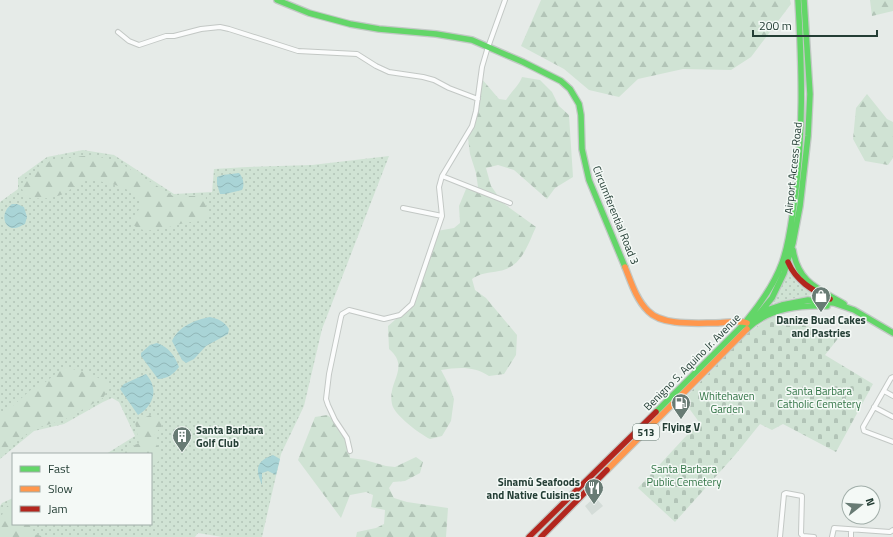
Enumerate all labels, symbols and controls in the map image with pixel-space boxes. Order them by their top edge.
scale bar [753,12,877,38]
text: 200 m [759,16,792,35]
street label: Airport Access Road [780,121,806,215]
street label: Circumferential Road 3 [589,163,643,267]
shop icon: Danize Buad Cakes and Pastries [810,285,832,313]
street label: Benigno S. Aquino Jr. Avenue [640,310,744,414]
place label: Danize Buad Cakes and Pastries [776,312,866,341]
park label: Santa Barbara Catholic Cemetery [777,383,862,412]
park label: Whitehaven Garden [699,388,755,417]
fuel station icon: Flying V [670,392,692,420]
place label: Flying V [662,419,700,435]
place label: Santa Barbara Golf Club [196,422,264,451]
road number: 513 [633,424,659,440]
building icon: Santa Barbara Golf Club [171,425,193,453]
legend [12,453,152,525]
text: Fast [48,459,71,478]
park label: Santa Barbara Public Cemetery [647,461,722,490]
place label: Sinamû Seafoods and Native Cuisines [487,474,580,503]
restaurant icon: Sinamû Seafoods and Native Cuisines [583,477,605,505]
text: Slow [48,479,73,498]
north arrow [841,485,881,525]
text: N [862,496,879,508]
text: Jam [48,499,68,518]

